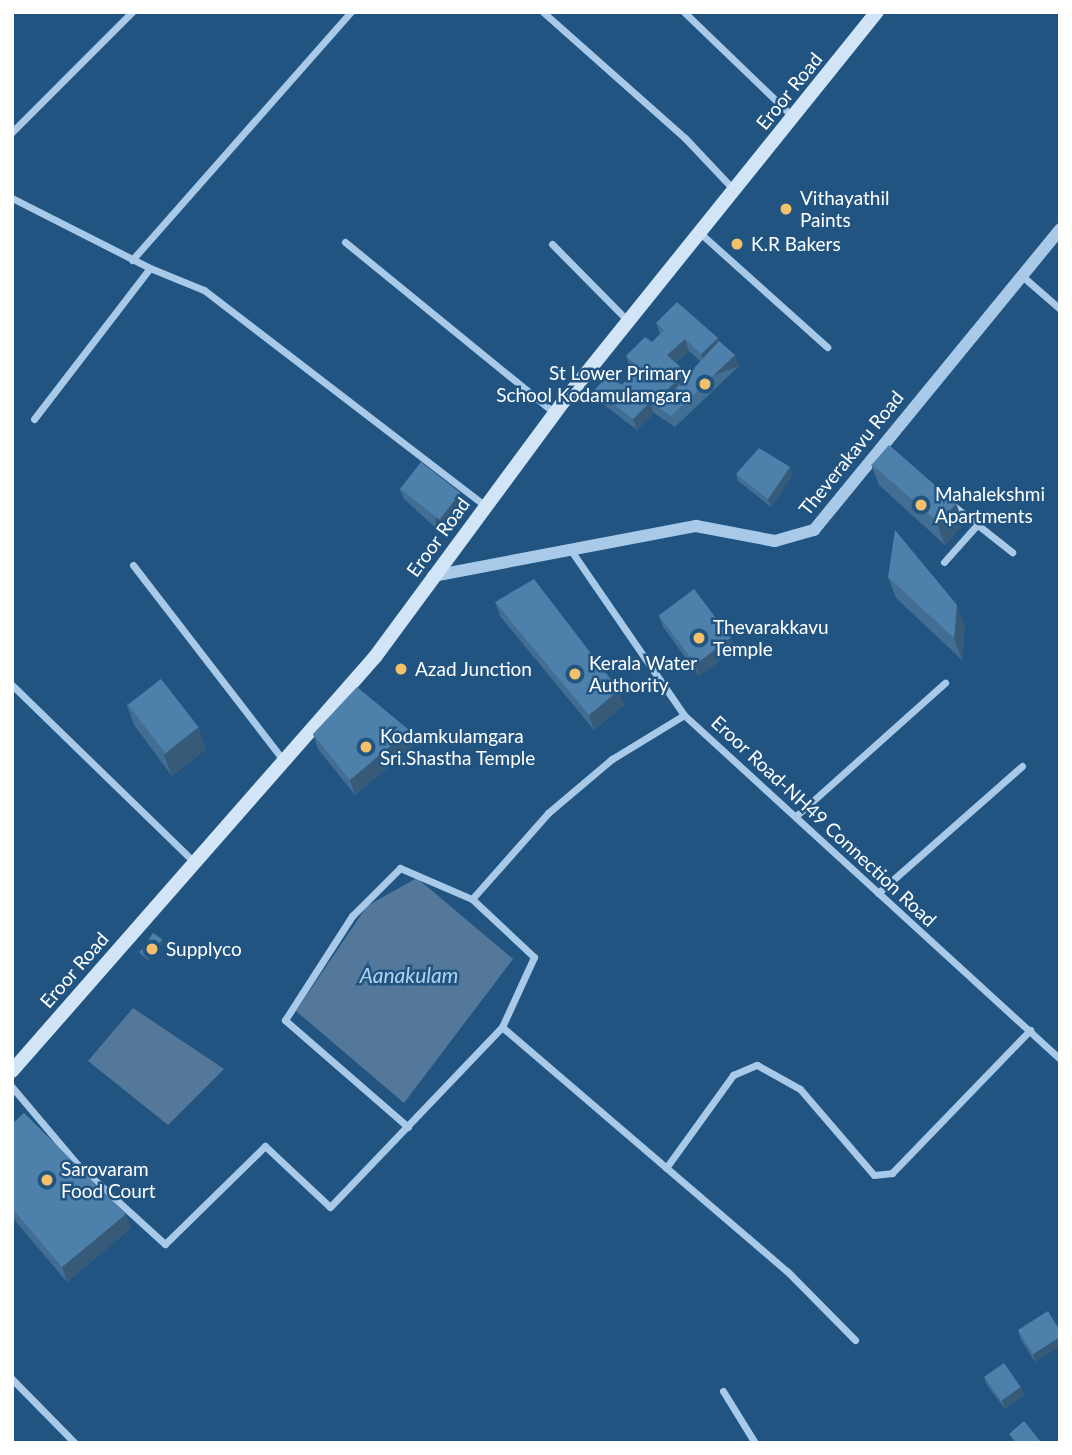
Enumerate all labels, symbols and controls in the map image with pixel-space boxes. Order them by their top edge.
street label: Eroor Road [751,48,827,134]
place label: Vithayathil Paints [800,187,889,231]
marker: Vithayathil Paints [778,201,794,217]
place label: K.R Bakers [751,233,841,255]
marker: K.R Bakers [729,236,745,252]
place label: St Lower Primary School Kodamulamgara [496,362,691,406]
marker: St Lower Primary School Kodamulamgara [697,376,713,392]
street label: Theverakavu Road [794,386,908,520]
place label: Mahalekshmi Apartments [935,483,1045,527]
street label: Eroor Road [402,493,474,581]
marker: Mahalekshmi Apartments [913,497,929,513]
place label: Thevarakkavu Temple [713,616,829,660]
marker: Thevarakkavu Temple [691,630,707,646]
place label: Kerala Water Authority [589,652,698,696]
place label: Azad Junction [415,658,533,680]
marker: Azad Junction [393,661,409,677]
marker: Kerala Water Authority [567,666,583,682]
street label: Eroor Road-NH49 Connection Road [707,711,941,931]
place label: Kodamkulamgara Sri.Shastha Temple [380,725,536,769]
marker: Kodamkulamgara Sri.Shastha Temple [358,739,374,755]
street label: Eroor Road [35,928,113,1012]
place label: Supplyco [166,938,242,960]
marker: Supplyco [144,941,160,957]
water label: Aanakulam [360,962,458,988]
place label: Sarovaram Food Court [61,1158,156,1202]
marker: Sarovaram Food Court [39,1172,55,1188]

